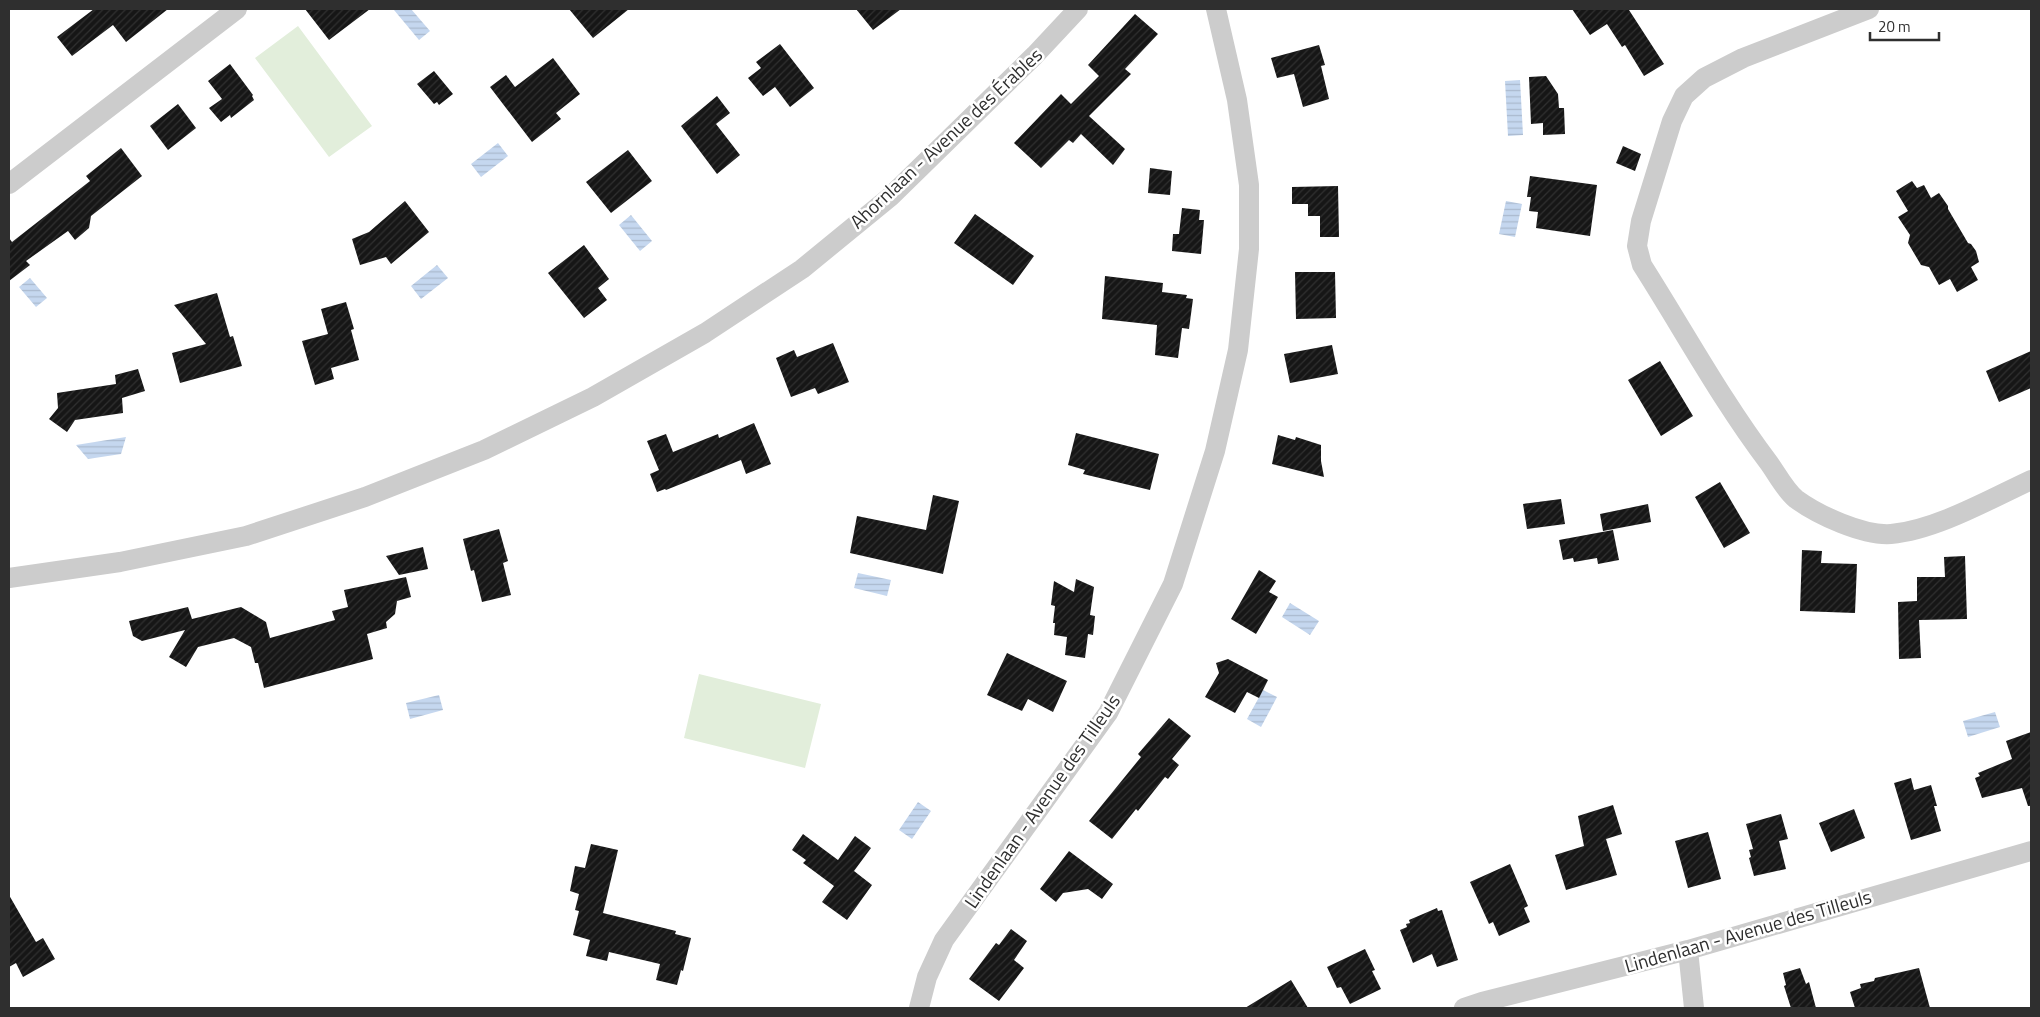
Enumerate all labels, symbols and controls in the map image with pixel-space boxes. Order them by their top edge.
scale bar [1870,10,1939,42]
text: 20 m [1878,15,1911,38]
street label: Ahornlaan - Avenue des Érables [843,40,1049,235]
street label: Lindenlaan - Avenue des Tilleuls [956,688,1127,914]
street label: Lindenlaan - Avenue des Tilleuls [1621,881,1875,980]

